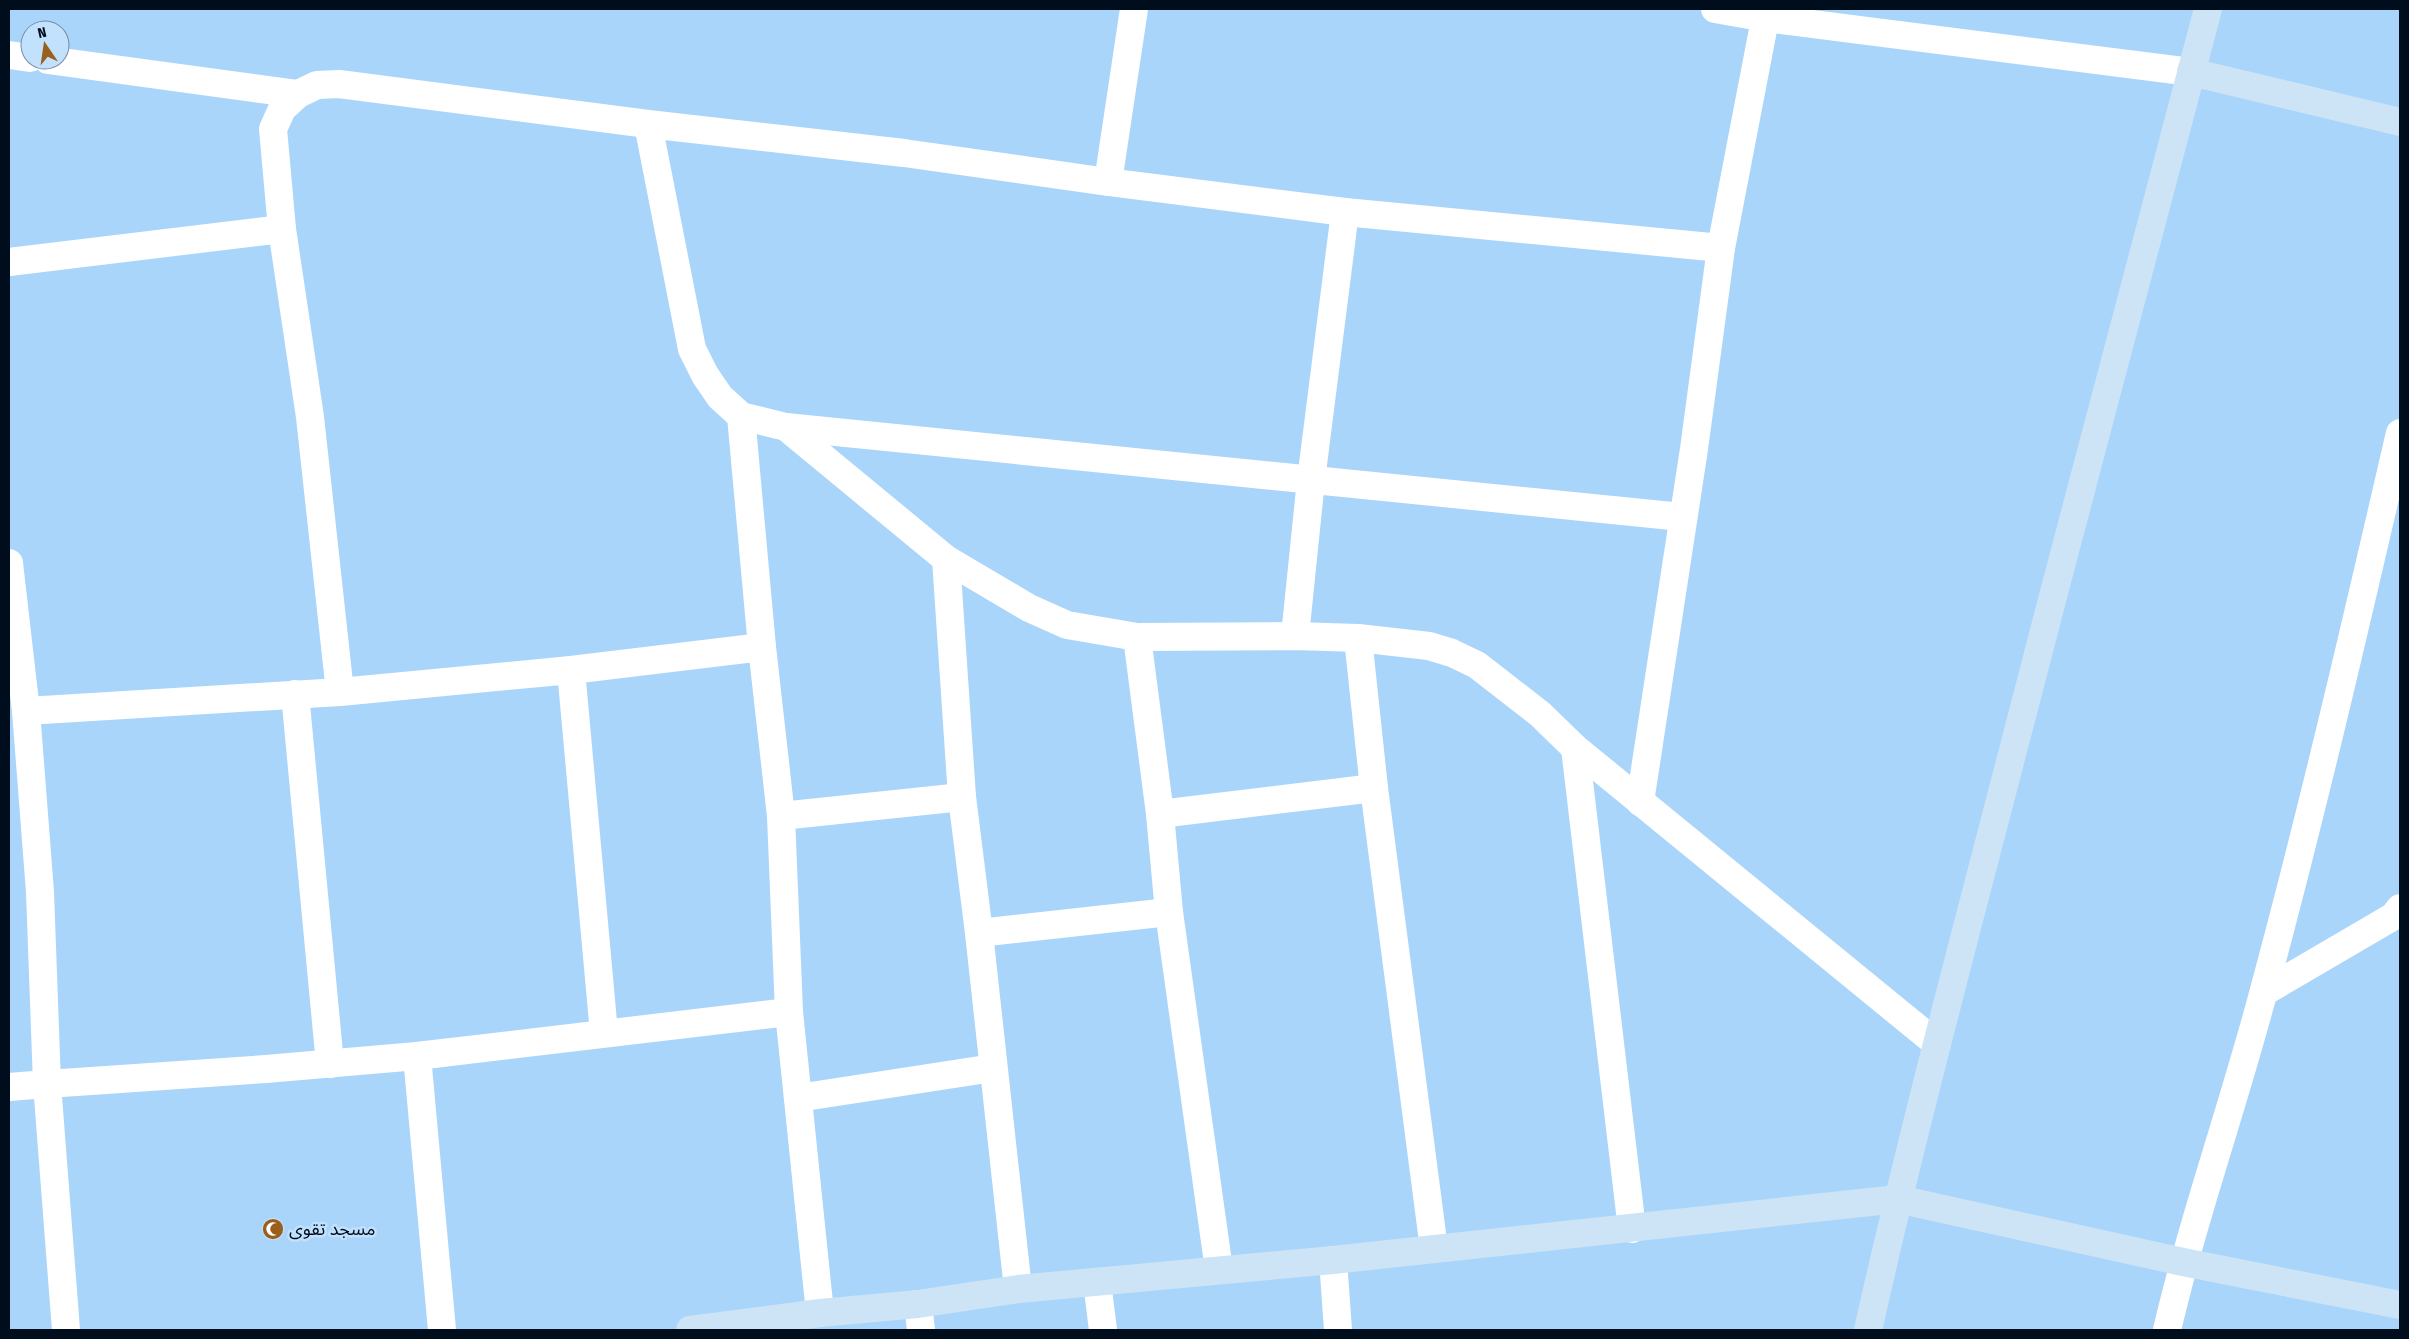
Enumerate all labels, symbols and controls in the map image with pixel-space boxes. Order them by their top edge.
north arrow [20,20,70,70]
text: N [36,24,48,42]
mosque icon: مسجد تقوى [261,1217,285,1241]
place label: مسجد تقوى [289,1218,376,1240]

